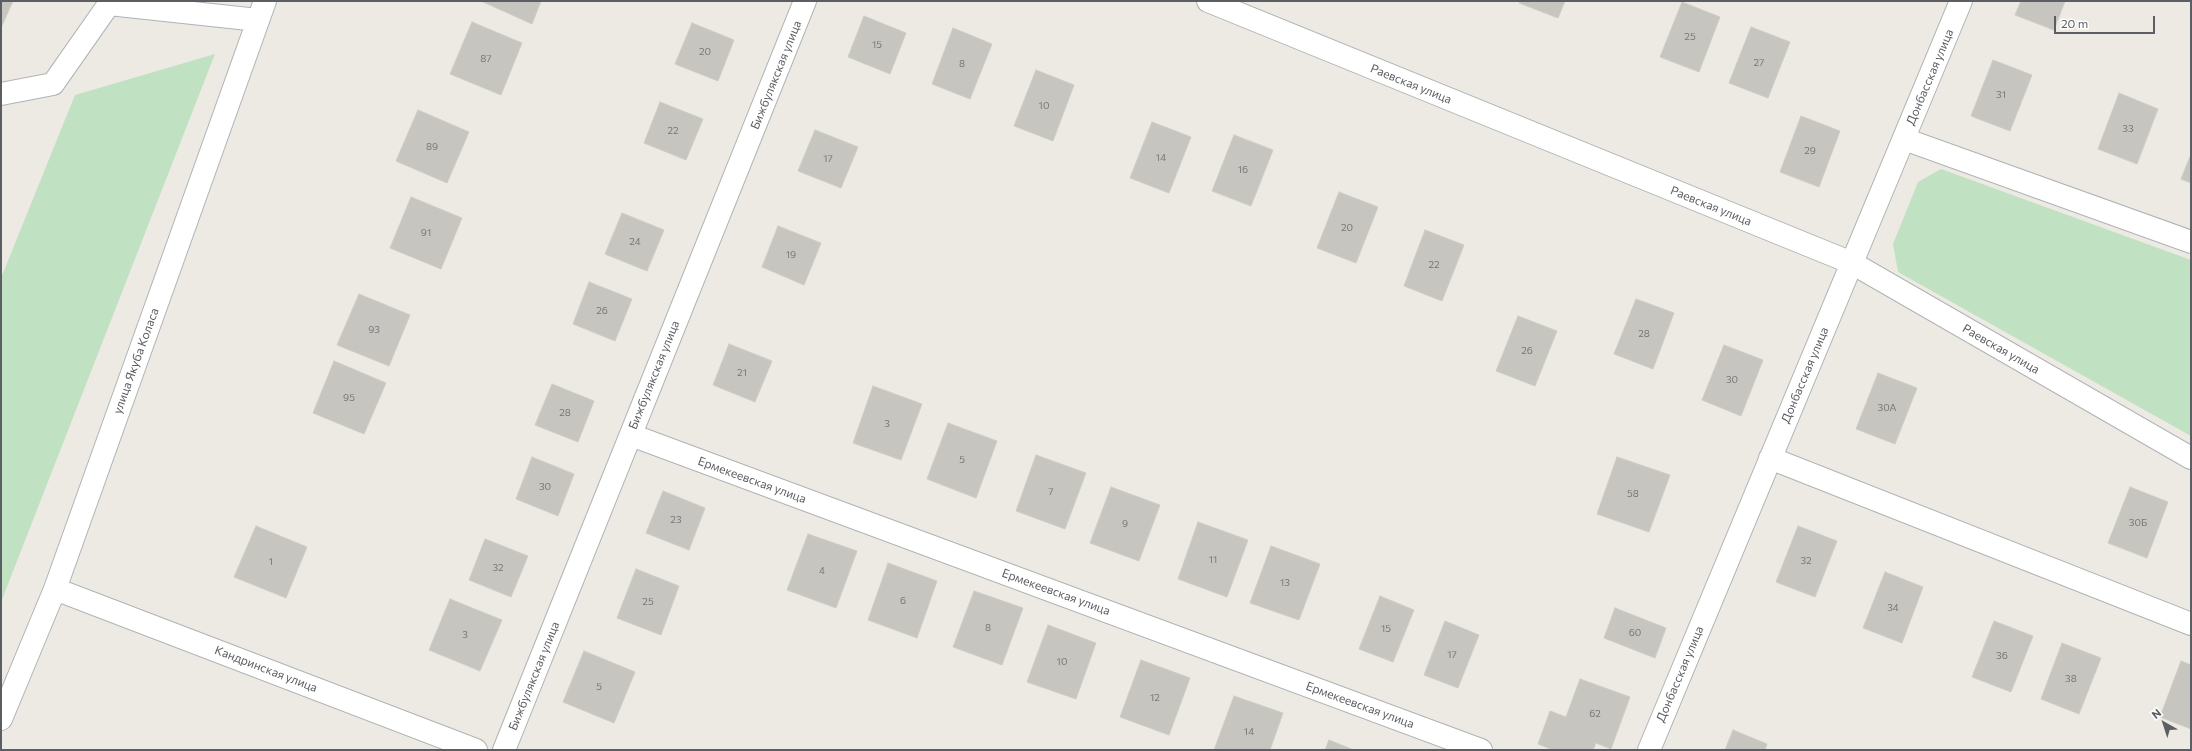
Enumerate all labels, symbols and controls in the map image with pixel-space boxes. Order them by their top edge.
scale bar [2056,8,2157,34]
text: 20 m [2061,16,2088,30]
street label: Бижбулякская улица [748,18,804,132]
street label: Донбасская улица [1903,27,1957,127]
house number: 25 [1684,31,1696,43]
house number: 15 [872,39,882,51]
house number: 20 [699,46,711,58]
house number: 87 [480,53,492,65]
house number: 27 [1754,57,1764,69]
house number: 8 [959,58,965,70]
street label: Раевская улица [1368,61,1454,107]
house number: 31 [1996,89,2006,101]
house number: 10 [1039,100,1049,112]
house number: 33 [2122,123,2134,135]
house number: 22 [667,125,679,137]
house number: 89 [426,141,438,153]
house number: 29 [1804,145,1816,157]
house number: 14 [1156,152,1166,164]
house number: 17 [823,153,833,165]
house number: 16 [1238,164,1248,176]
street label: Раевская улица [1668,183,1754,229]
house number: 20 [1341,222,1353,234]
house number: 91 [421,227,431,239]
house number: 24 [629,236,641,248]
house number: 19 [786,249,796,261]
house number: 22 [1428,259,1440,271]
house number: 26 [596,305,608,317]
street label: улица Якуба Коласа [110,306,162,416]
street label: Бижбулякская улица [626,318,682,432]
street label: Раевская улица [1960,321,2042,377]
house number: 93 [368,324,380,336]
street label: Донбасская улица [1778,325,1832,425]
house number: 28 [1638,328,1650,340]
house number: 26 [1521,345,1533,357]
house number: 21 [737,367,747,379]
house number: 30 [1726,374,1738,386]
house number: 95 [343,392,355,404]
house number: 30А [1878,402,1896,414]
house number: 28 [559,407,571,419]
house number: 3 [884,418,890,430]
street label: Ермекеевская улица [696,454,808,506]
house number: 5 [959,454,965,466]
house number: 30 [539,481,551,493]
house number: 7 [1048,486,1054,498]
house number: 58 [1627,488,1639,500]
house number: 23 [670,514,682,526]
house number: 30Б [2129,517,2147,529]
house number: 9 [1122,518,1128,530]
house number: 11 [1209,554,1217,566]
house number: 32 [1800,555,1812,567]
house number: 1 [269,556,273,568]
house number: 32 [492,562,504,574]
house number: 4 [819,565,825,577]
street label: Ермекеевская улица [1000,566,1112,618]
house number: 13 [1280,577,1290,589]
house number: 6 [900,595,906,607]
house number: 25 [642,596,654,608]
house number: 34 [1887,602,1899,614]
street label: Бижбулякская улица [506,619,562,733]
house number: 8 [985,622,991,634]
house number: 15 [1381,623,1391,635]
street label: Донбасская улица [1653,624,1707,724]
house number: 60 [1629,627,1641,639]
house number: 3 [462,629,468,641]
street label: Кандринская улица [213,643,319,695]
house number: 17 [1447,649,1457,661]
house number: 36 [1996,650,2008,662]
house number: 10 [1057,656,1067,668]
house number: 38 [2065,673,2077,685]
street label: Ермекеевская улица [1304,679,1416,731]
house number: 5 [596,681,602,693]
house number: 12 [1150,692,1160,704]
north arrow [2144,703,2184,743]
text: N [2149,706,2163,721]
house number: 62 [1589,708,1601,720]
house number: 14 [1244,726,1254,738]

